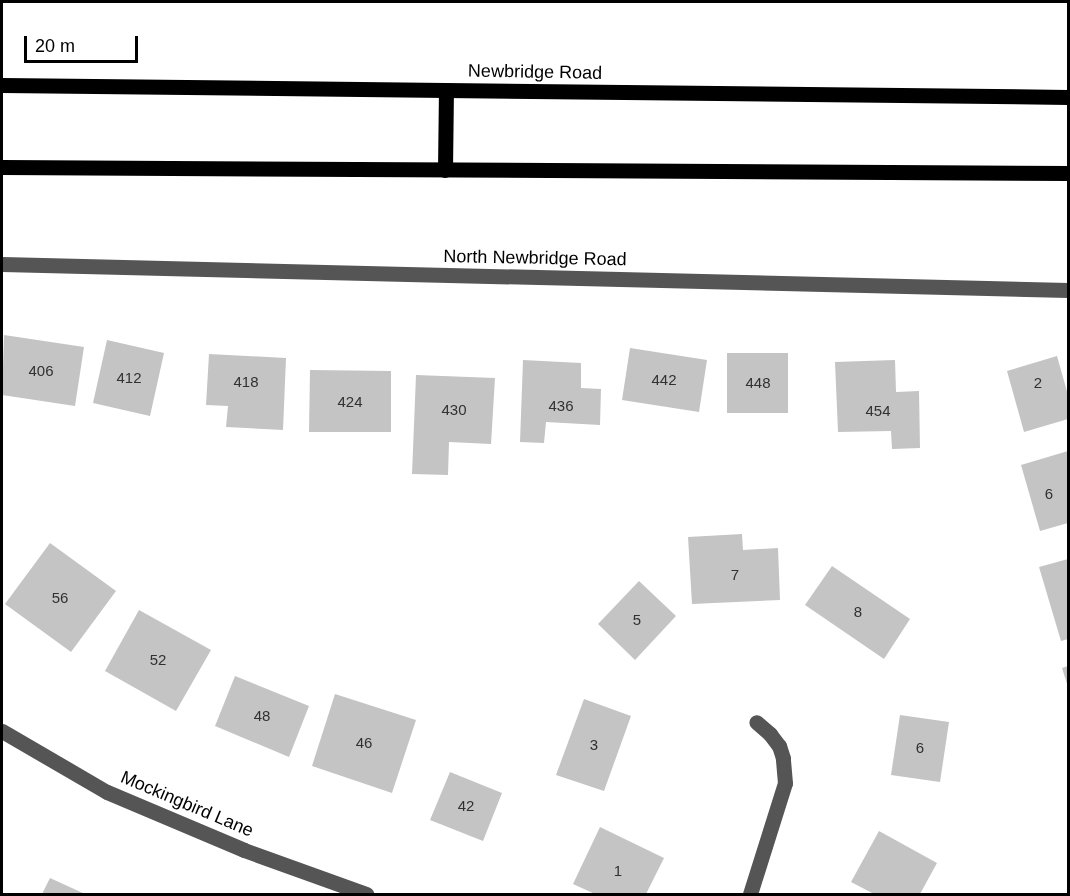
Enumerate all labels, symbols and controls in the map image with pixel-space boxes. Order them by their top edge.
scale bar [27,24,141,62]
text: 20 m [35,36,75,56]
street label: Newbridge Road [468,60,602,84]
street label: North Newbridge Road [443,246,627,270]
house number: 406 [28,362,54,380]
house number: 412 [116,369,142,387]
house number: 442 [651,371,677,389]
house number: 418 [233,373,259,391]
house number: 448 [745,374,771,392]
house number: 2 [1034,374,1042,392]
house number: 424 [337,393,363,411]
house number: 436 [548,397,574,415]
house number: 430 [441,401,467,419]
house number: 454 [865,402,891,420]
house number: 6 [1045,485,1053,503]
house number: 7 [731,566,739,584]
house number: 56 [52,589,68,607]
house number: 8 [854,603,862,621]
house number: 5 [633,611,641,629]
house number: 52 [150,651,166,669]
house number: 48 [254,707,270,725]
house number: 46 [356,734,372,752]
house number: 3 [590,736,598,754]
house number: 6 [916,739,924,757]
street label: Mockingbird Lane [117,766,257,842]
house number: 42 [458,797,474,815]
house number: 1 [614,862,622,880]

